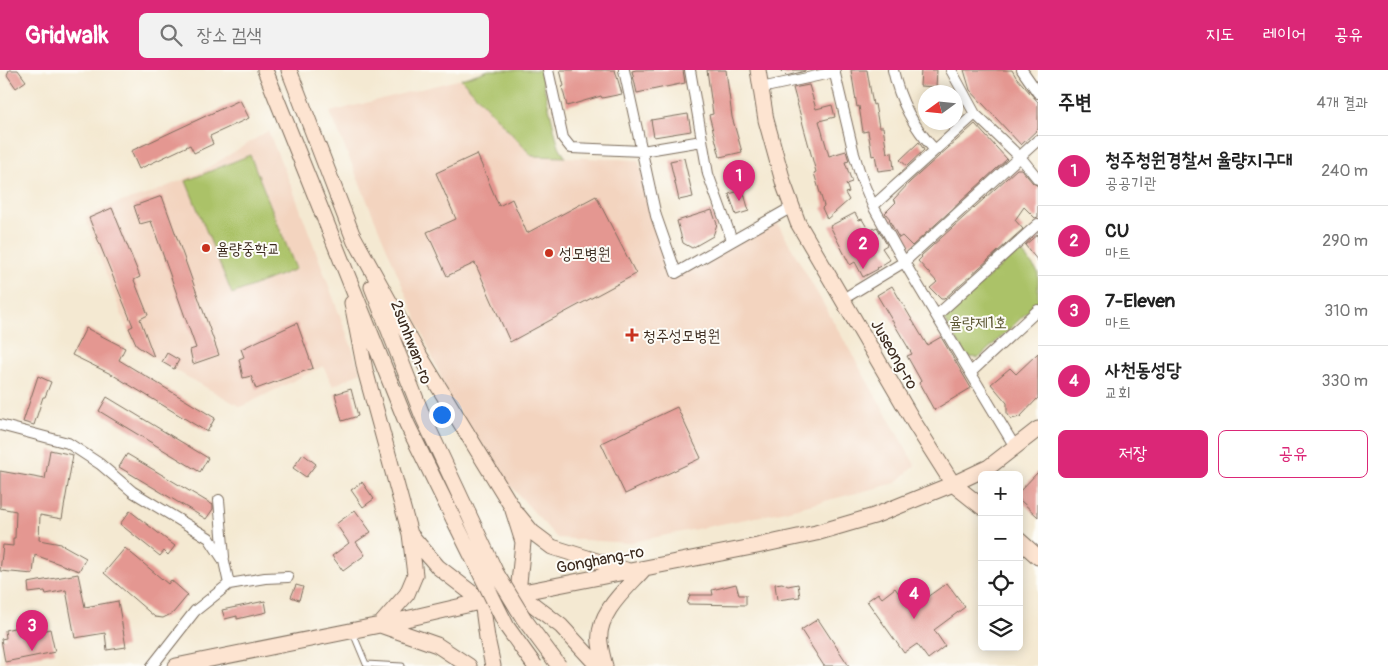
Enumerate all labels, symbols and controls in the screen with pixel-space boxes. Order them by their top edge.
search box [139,13,489,58]
text: Gridwalk [25,21,109,50]
icon: search [157,21,185,49]
text: 장소 검색 [197,23,262,47]
text: 지도 [1206,23,1235,46]
text: 레이어 [1263,23,1306,46]
text: 공유 [1334,23,1363,46]
north arrow [918,85,963,130]
text: 주변 [1058,89,1092,116]
text: 4개 결과 [1317,93,1368,113]
text: 청주청원경찰서 율량지구대 [1105,148,1293,172]
pin: 1 [723,160,755,201]
text: 1 [1071,161,1077,181]
text: 240 m [1321,161,1368,181]
text: 공공기관 [1105,173,1157,193]
text: CU [1105,219,1129,243]
pin: 2 [847,228,879,269]
text: 2 [1070,231,1078,251]
text: 290 m [1322,231,1368,251]
place label: 율량중학교 [216,239,280,259]
marker: 율량중학교 [200,242,212,254]
text: 마트 [1105,243,1131,263]
place label: 성모병원 [559,244,611,264]
marker: 성모병원 [543,247,555,259]
text: 7-Eleven [1105,289,1175,313]
street label: 2sunhwan-ro [386,298,436,387]
text: 3 [1070,301,1078,321]
text: 310 m [1324,301,1368,321]
park label: 율량제1호 [949,313,1007,333]
text: 마트 [1105,313,1131,333]
street label: Juseong-ro [866,316,922,393]
place label: 청주성모병원 [643,326,720,346]
marker: 청주성모병원 [625,328,639,342]
text: 사천동성당 [1105,358,1181,382]
text: 4 [1069,371,1079,391]
text: 330 m [1322,371,1368,391]
text: 교회 [1105,383,1131,403]
your location [429,402,455,428]
button: 저장 [1058,430,1208,478]
button: 공유 [1218,430,1368,478]
map controls [978,471,1023,651]
button: + [978,471,1023,516]
button: − [978,516,1023,561]
street label: Gonghang-ro [555,542,646,578]
button: locate [978,561,1023,606]
pin: 4 [898,578,930,619]
button: layers [978,606,1023,651]
pin: 3 [16,610,48,651]

